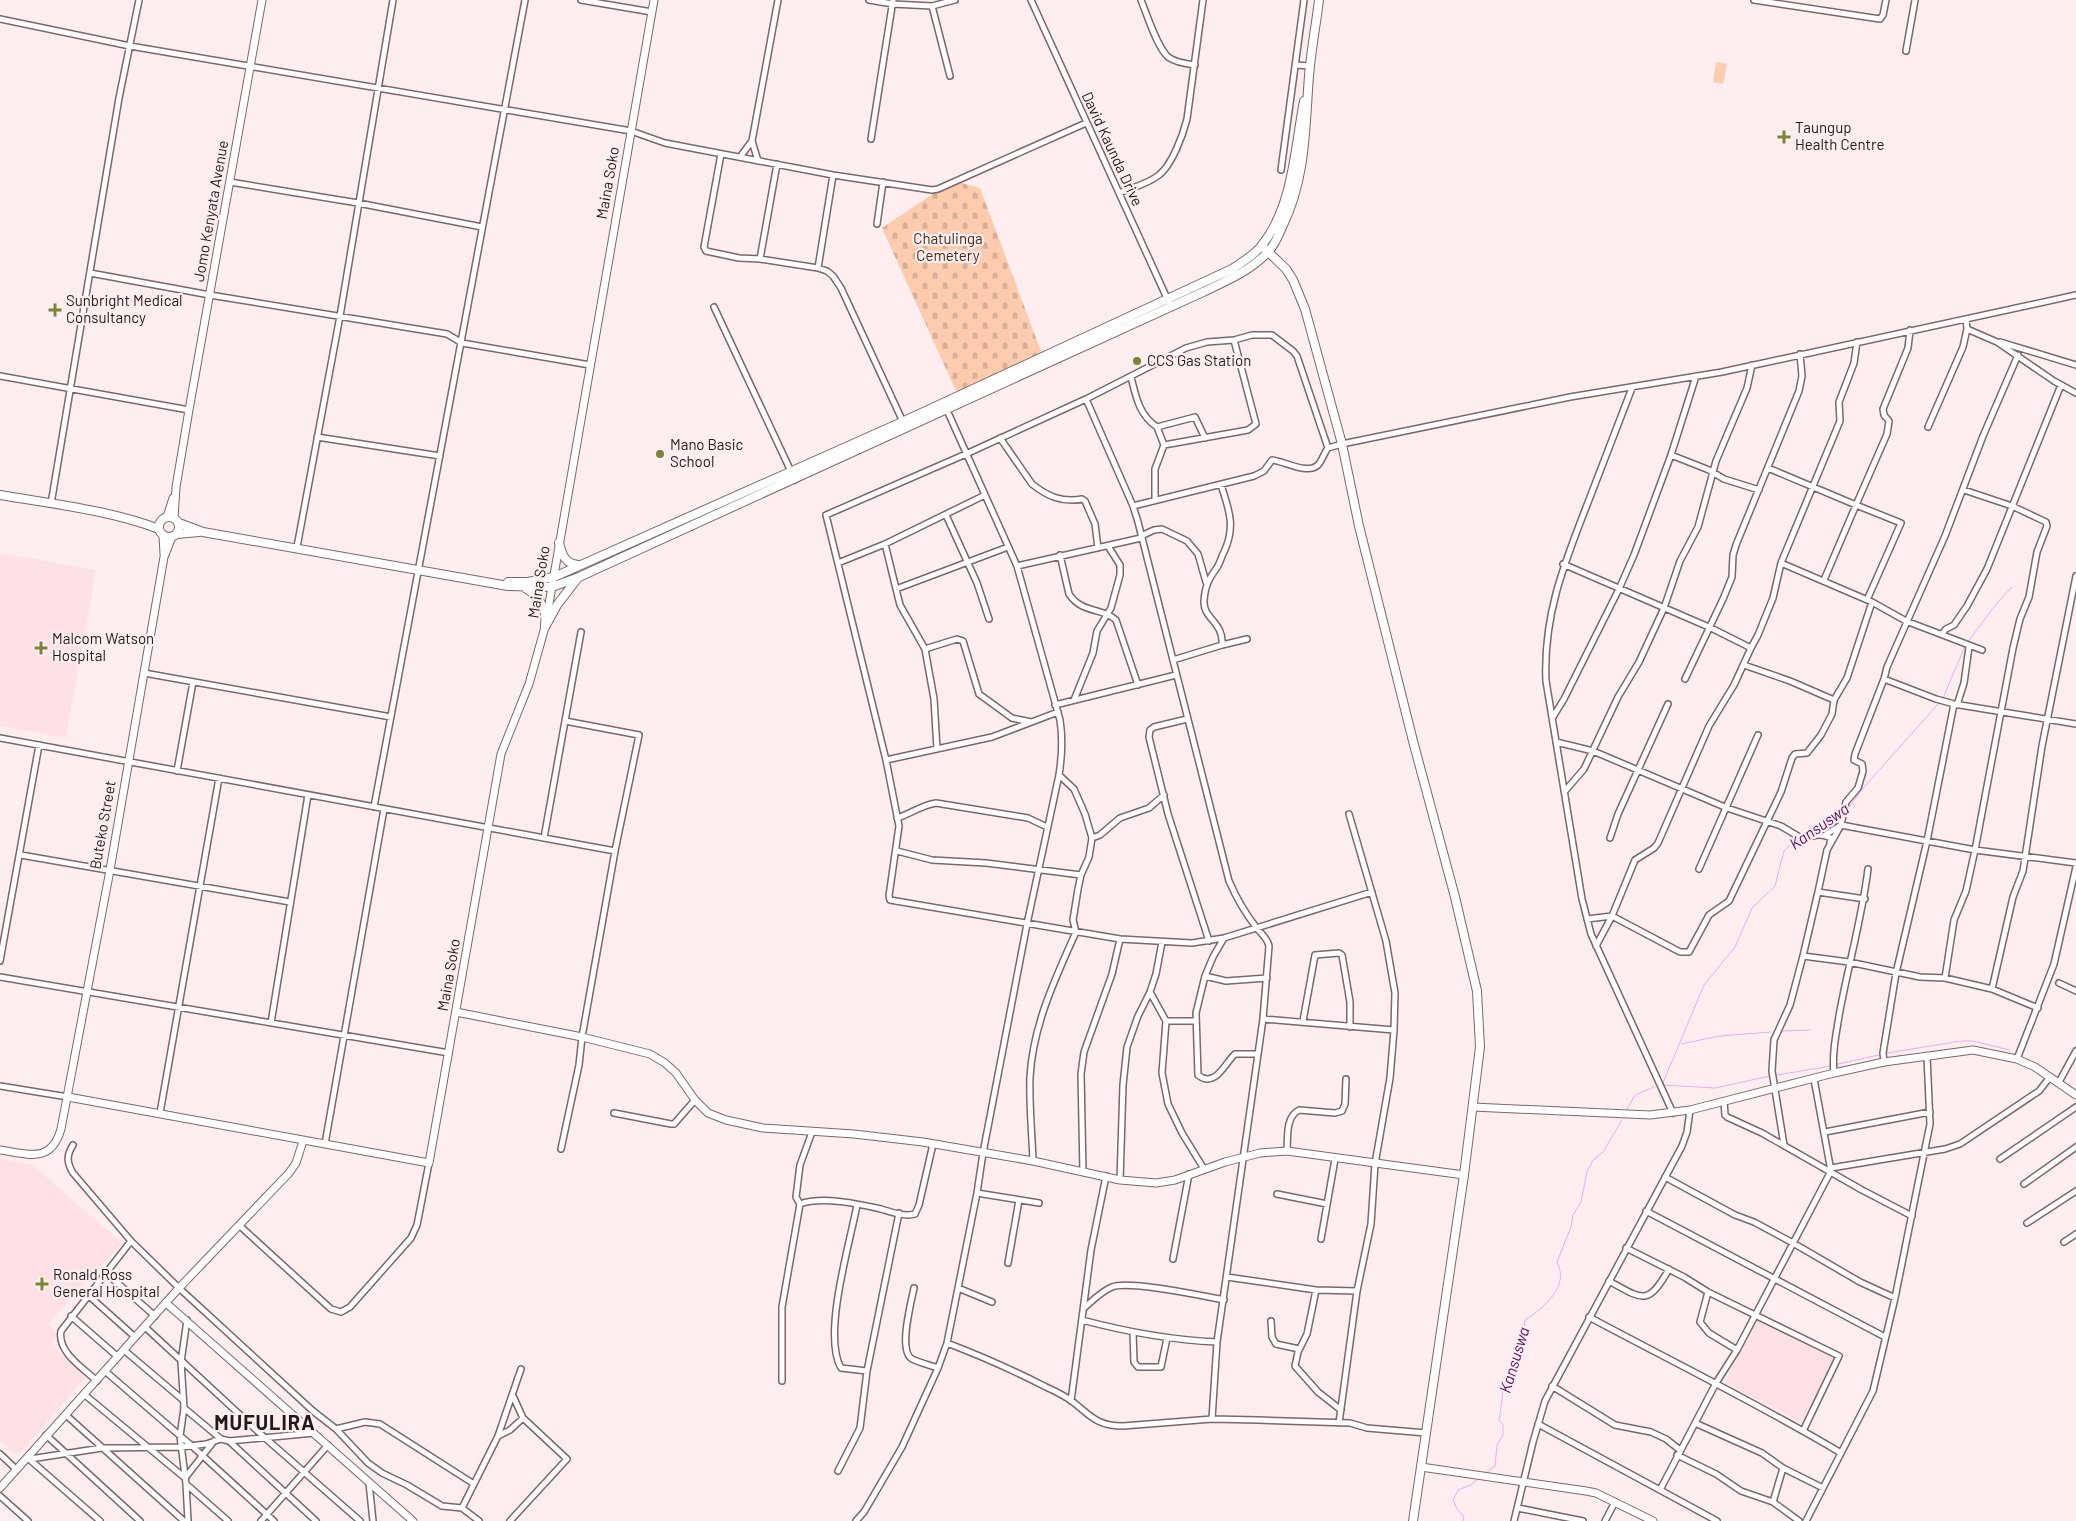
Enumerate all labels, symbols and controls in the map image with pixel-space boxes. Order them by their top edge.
street label: David Kaunda Drive [1079,89,1147,209]
place label: Taungup Health Centre [1795,118,1884,153]
marker: Taungup Health Centre [1777,130,1791,144]
street label: Jomo Kenyata Avenue [189,139,231,283]
street label: Maina Soko [592,145,622,220]
park label: Chatulinga Cemetery [913,229,983,264]
place label: Sunbright Medical Consultancy [66,291,183,326]
marker: Sunbright Medical Consultancy [48,303,62,317]
place label: CCS Gas Station [1147,351,1251,369]
marker: CCS Gas Station [1131,355,1143,367]
place label: Mano Basic School [670,435,744,470]
marker: Mano Basic School [654,448,666,460]
street label: Maina Soko [523,544,553,619]
place label: Malcom Watson Hospital [52,629,154,664]
marker: Malcom Watson Hospital [34,641,48,655]
street label: Buteko Street [85,779,119,871]
water label: Kansuswa [1785,798,1852,853]
street label: Maina Soko [433,937,463,1012]
place label: Ronald Ross General Hospital [53,1265,160,1300]
marker: Ronald Ross General Hospital [35,1277,49,1291]
water label: Kansuswa [1494,1324,1533,1395]
district label: MUFULIRA [214,1410,316,1434]

